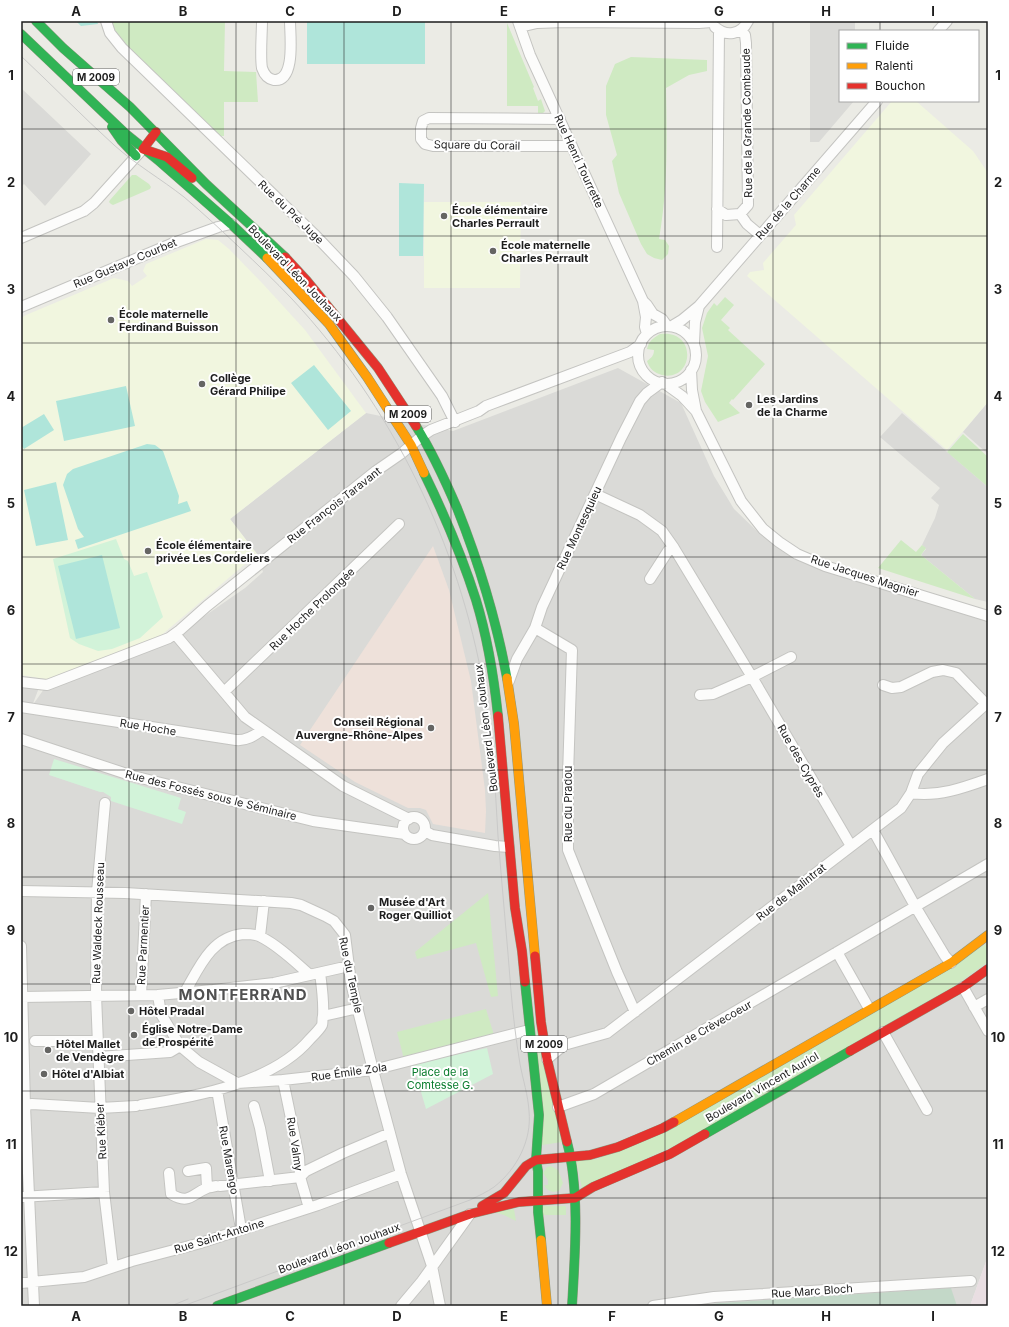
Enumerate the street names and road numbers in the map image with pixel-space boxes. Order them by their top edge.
street label: Rue de la Grande Combaude [739,48,755,198]
road number: M 2009 [73,69,119,85]
street label: Rue Henri Tourrette [551,112,607,210]
street label: Square du Corail [434,137,520,153]
street label: Rue de la Charme [752,164,824,242]
street label: Rue du Pré Juge [255,177,327,247]
street label: Boulevard Léon Jouhaux [245,222,345,324]
street label: Rue Gustave Courbet [71,235,179,291]
road number: M 2009 [385,406,431,422]
street label: Rue François Taravant [284,464,384,546]
street label: Rue Montesquieu [553,484,605,572]
street label: Rue Jacques Magnier [809,552,921,600]
street label: Rue Hoche Prolongée [266,565,358,653]
street label: Boulevard Léon Jouhaux [471,663,501,793]
street label: Rue Hoche [119,716,177,738]
street label: Rue des Cyprès [774,722,828,800]
street label: Rue du Pradou [561,766,575,842]
street label: Rue des Fossés sous le Séminaire [124,767,298,823]
street label: Rue de Malintrat [753,860,829,924]
street label: Rue Waldeck Rousseau [89,862,107,984]
street label: Rue Parmentier [134,905,152,985]
street label: Rue du Temple [336,936,366,1014]
street label: Chemin de Crèvecoeur [644,997,754,1069]
road number: M 2009 [521,1036,567,1052]
street label: Boulevard Vincent Auriol [703,1049,821,1125]
street label: Rue Émile Zola [310,1060,388,1084]
street label: Rue Kléber [93,1102,109,1160]
street label: Rue Valmy [284,1116,306,1172]
street label: Rue Marengo [216,1125,242,1196]
street label: Rue Saint-Antoine [172,1216,266,1256]
street label: Boulevard Léon Jouhaux [276,1219,402,1277]
street label: Rue Marc Bloch [771,1281,853,1301]

